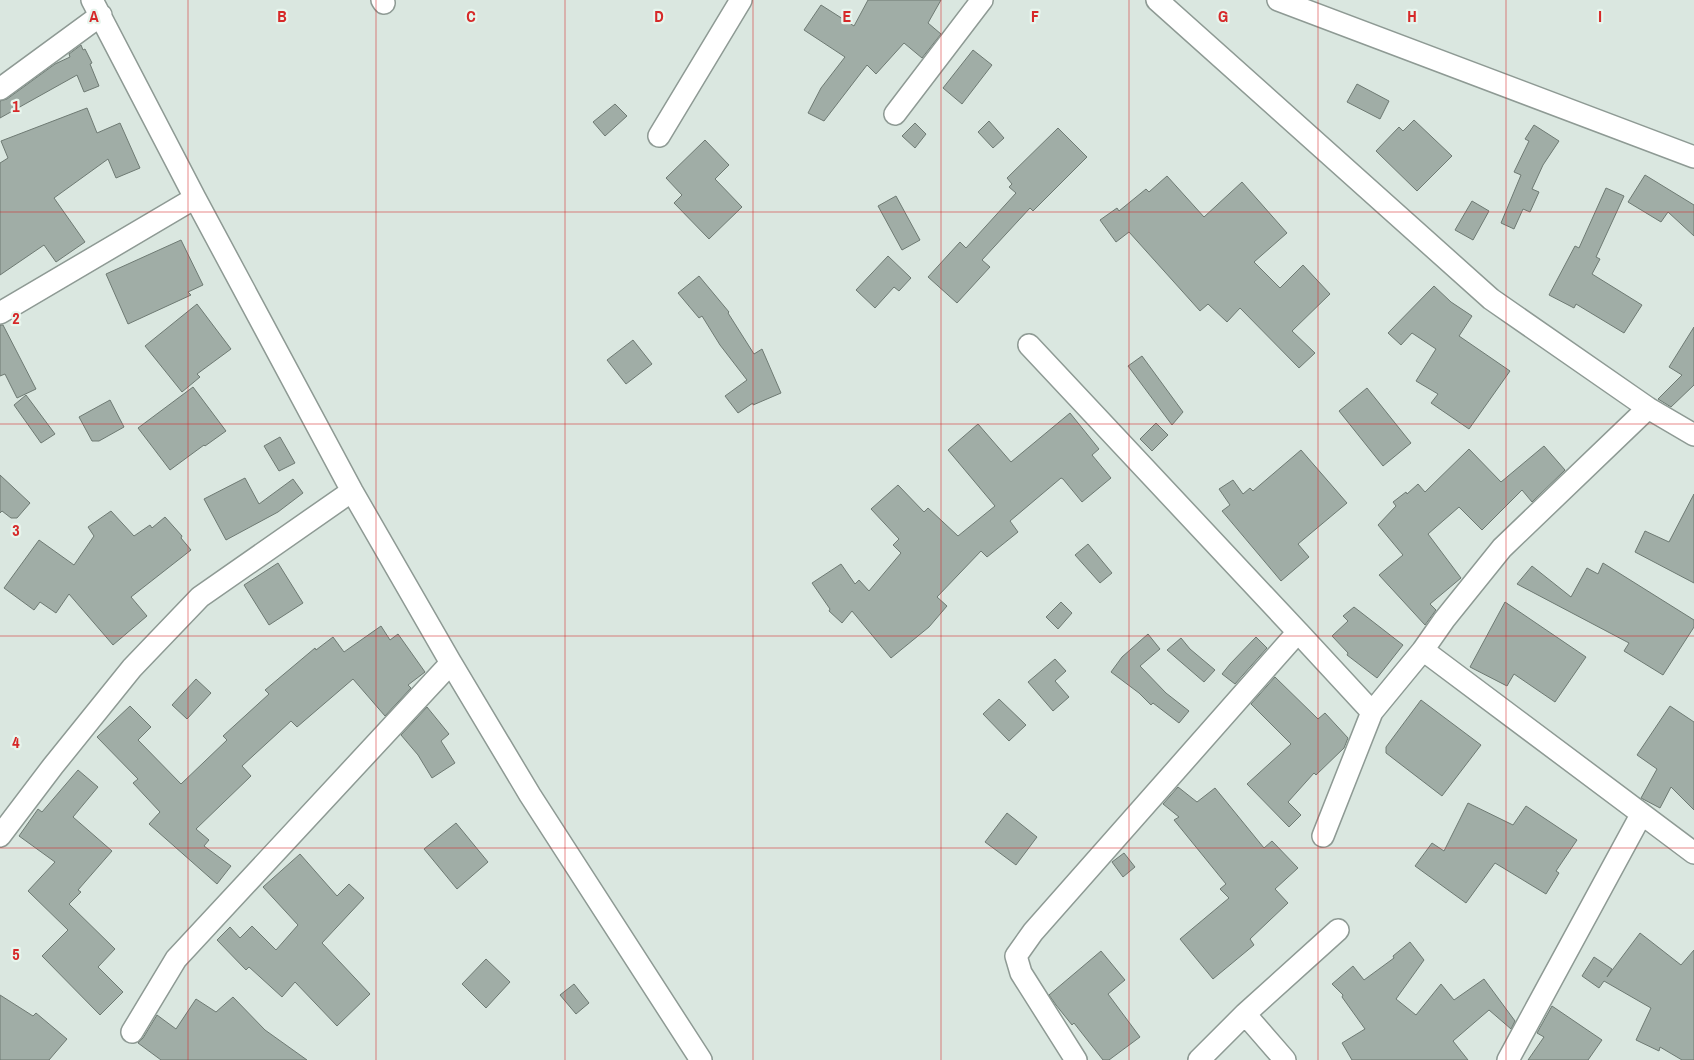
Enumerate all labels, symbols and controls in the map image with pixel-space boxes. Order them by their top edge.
text: A [89,5,99,27]
text: B [277,5,287,27]
text: C [466,5,476,27]
text: D [654,5,664,27]
text: E [843,5,852,27]
text: F [1031,5,1039,27]
text: G [1218,5,1228,27]
text: H [1407,5,1417,27]
text: I [1598,5,1602,27]
text: 1 [12,95,20,117]
text: 2 [12,307,20,329]
text: 3 [12,519,20,541]
text: 4 [12,731,20,753]
text: 5 [12,943,20,965]

